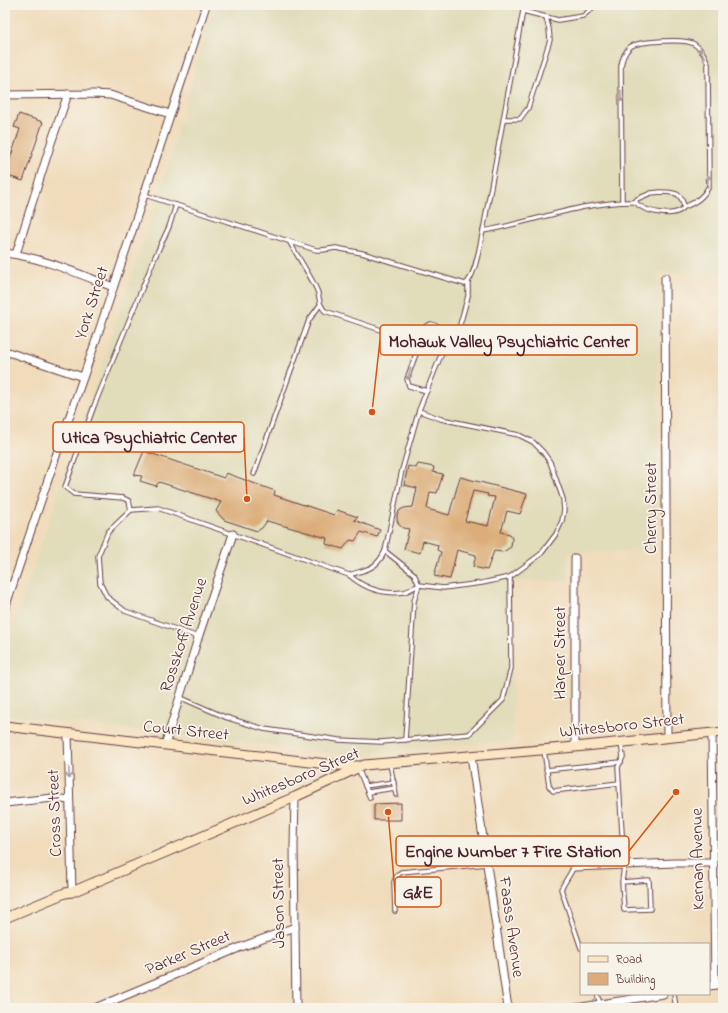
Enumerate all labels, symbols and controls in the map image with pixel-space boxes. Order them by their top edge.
one-way arrow [698,48,706,59]
one-way arrow [617,89,625,102]
one-way arrow [705,175,712,188]
street label: York Street [68,263,116,343]
callout: Mohawk Valley Psychiatric Center [380,325,637,355]
text: Mohawk Valley Psychiatric Center [388,330,630,357]
one-way arrow [405,367,412,380]
callout: Utica Psychiatric Center [53,422,244,452]
text: Utica Psychiatric Center [61,426,237,453]
street label: Cherry Street [639,462,665,554]
street label: Rosskoff Avenue [154,574,214,696]
street label: Harper Street [548,606,573,700]
street label: Whitesboro Street [558,707,686,745]
street label: Court Street [142,714,230,748]
street label: Whitesboro Street [238,741,364,813]
one-way arrow [65,766,72,779]
street label: Cross Street [41,768,69,857]
street label: Kernan Avenue [685,807,711,910]
callout: Engine Number 7 Fire Station [396,836,629,866]
text: Engine Number 7 Fire Station [405,840,621,867]
street label: Jason Street [266,857,292,948]
street label: Faass Avenue [491,874,531,980]
callout: G&E [395,877,441,907]
text: G&E [403,881,433,907]
street label: Parker Street [141,924,235,982]
legend [580,943,710,995]
text: Road [616,951,642,969]
text: Building [615,971,655,990]

